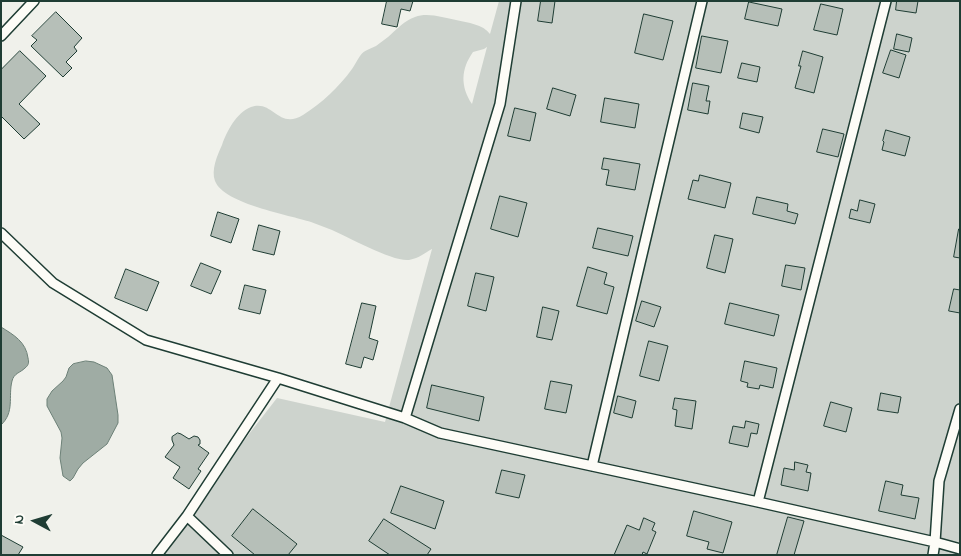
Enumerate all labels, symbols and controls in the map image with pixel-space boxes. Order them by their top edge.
north arrow [10,496,60,546]
text: N [9,514,31,525]

